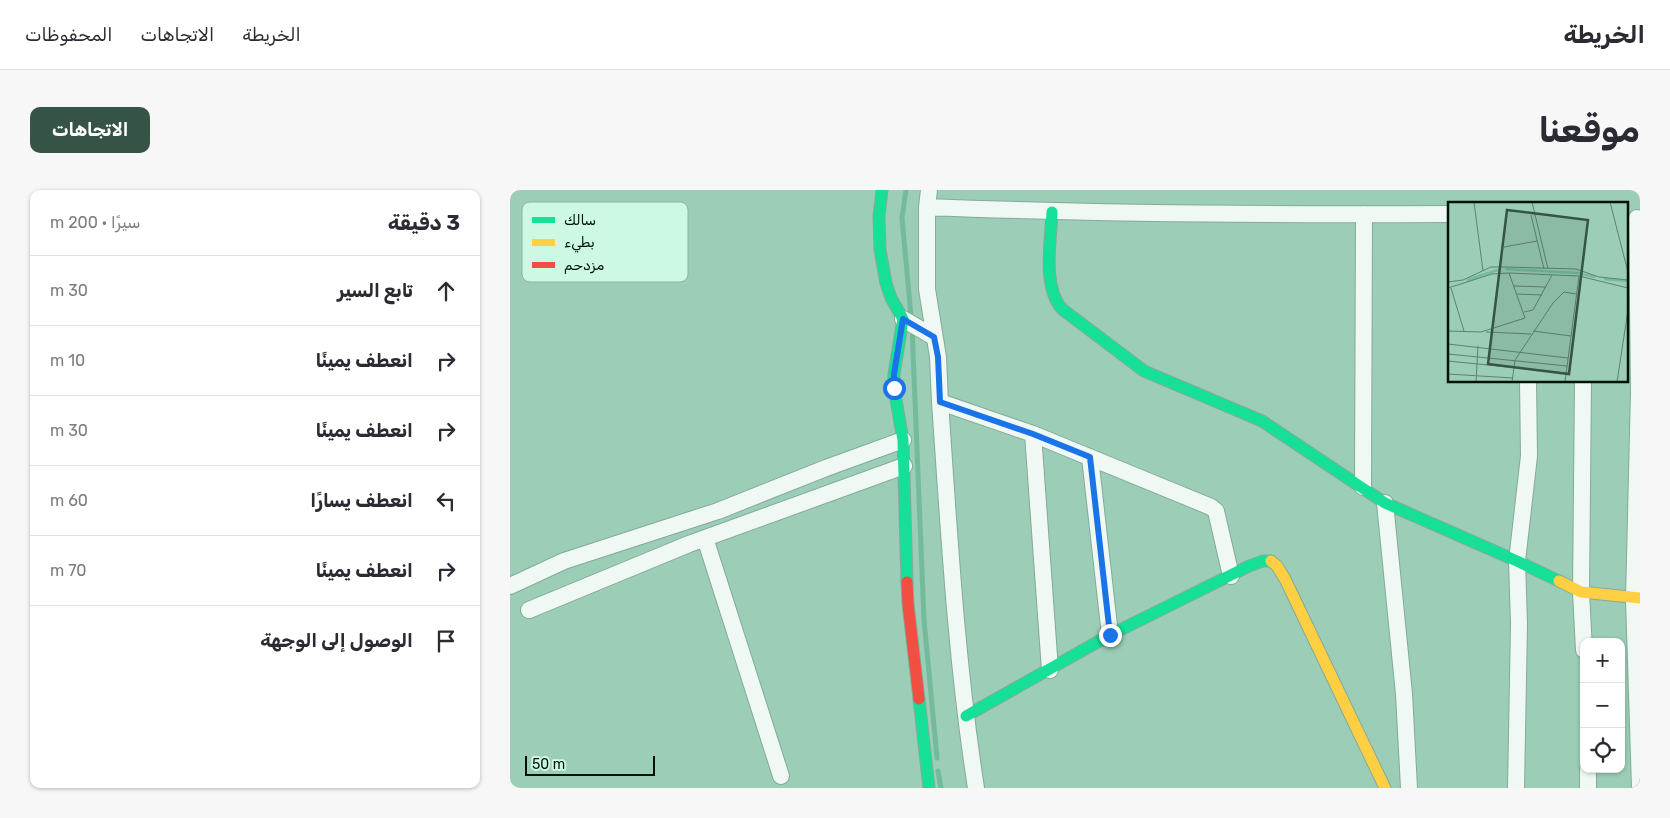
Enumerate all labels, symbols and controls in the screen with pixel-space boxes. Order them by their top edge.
text: الخريطة [1564,21,1645,49]
text: المحفوظات [25,24,112,46]
text: الاتجاهات [140,24,214,46]
text: الخريطة [242,24,301,46]
button: الاتجاهات [30,107,150,153]
text: موقعنا [1538,109,1640,151]
legend [522,202,688,282]
inset map [1448,202,1628,382]
text: 3 دقيقة [388,210,460,235]
text: سالك [564,212,596,229]
text: سيرًا · 200 m [50,213,141,232]
text: بطيء [564,234,595,253]
text: مزدحم [564,257,604,274]
icon: ahead [432,277,460,305]
text: تابع السير [337,279,413,302]
text: 30 m [50,281,88,300]
icon: right [432,347,460,375]
text: انعطف يمينًا [316,349,413,372]
text: 10 m [50,351,85,370]
route start [883,377,906,400]
icon: right [432,417,460,445]
text: انعطف يمينًا [316,419,413,442]
text: 30 m [50,421,88,440]
icon: left [432,487,460,515]
text: انعطف يسارًا [310,489,413,512]
text: 60 m [50,491,88,510]
icon: right [432,557,460,585]
text: انعطف يمينًا [316,559,413,582]
text: 70 m [50,561,87,580]
route end [1099,624,1122,647]
icon: arrive [432,627,460,655]
text: الوصول إلى الوجهة [260,629,413,652]
map controls [1580,638,1625,773]
button: + [1580,638,1625,683]
button: − [1580,683,1625,728]
button: locate [1580,728,1625,773]
scale bar [525,753,655,776]
text: 50 m [532,756,565,773]

